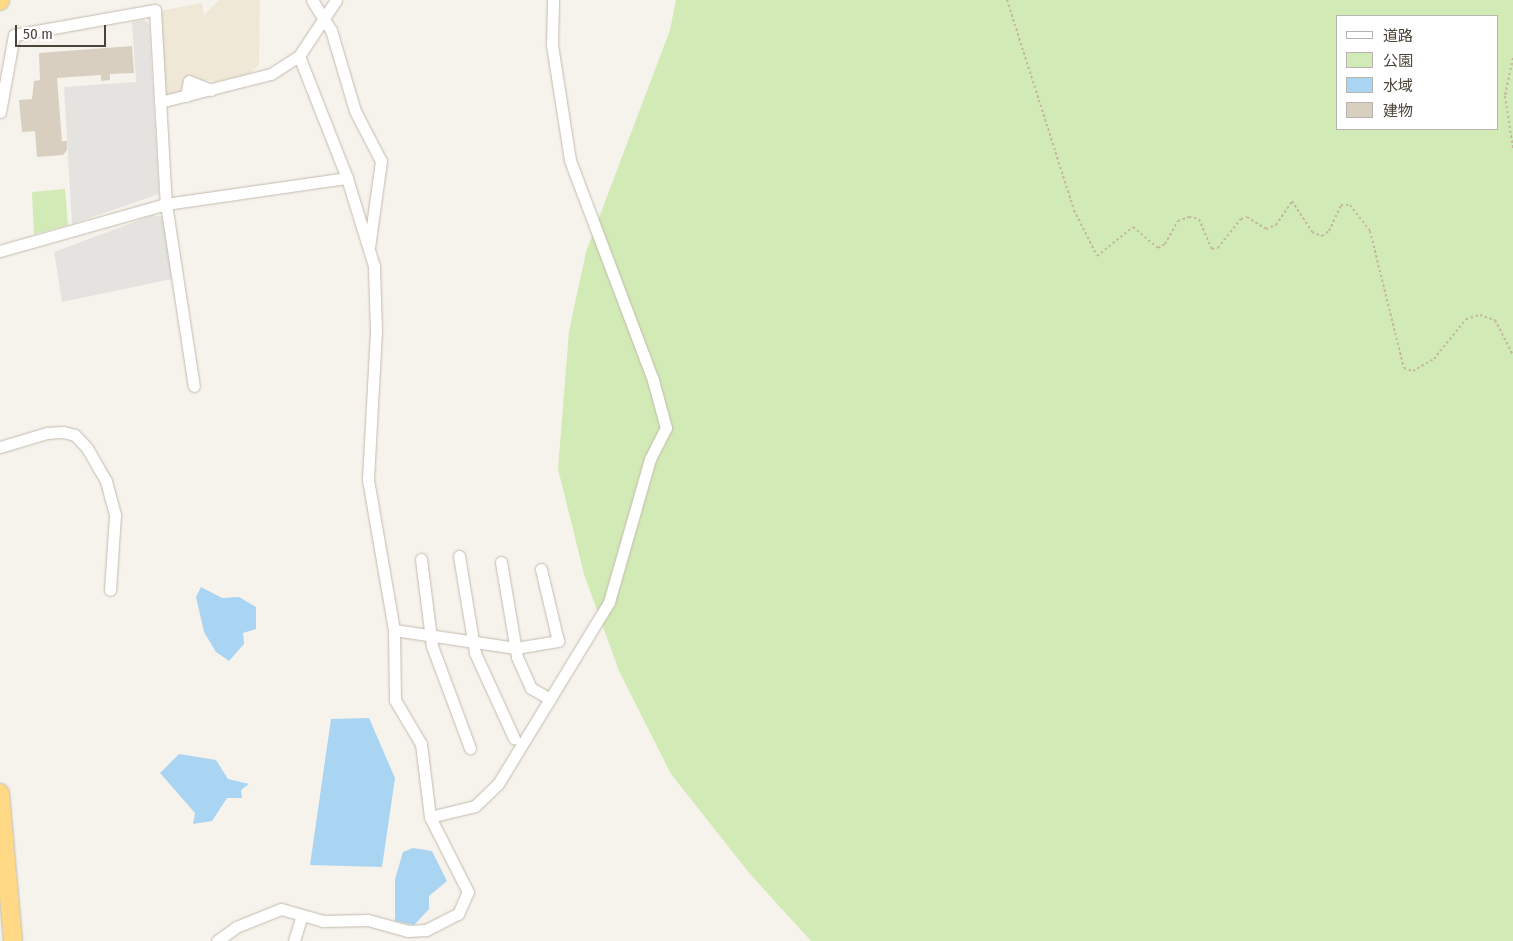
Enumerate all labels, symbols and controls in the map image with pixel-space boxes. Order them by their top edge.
scale bar [18,15,109,47]
legend [1336,15,1498,130]
text: 50 m [23,25,53,43]
text: 道路 [1383,27,1413,45]
text: 公園 [1383,52,1413,70]
text: 水域 [1383,77,1413,95]
text: 建物 [1383,102,1413,120]

